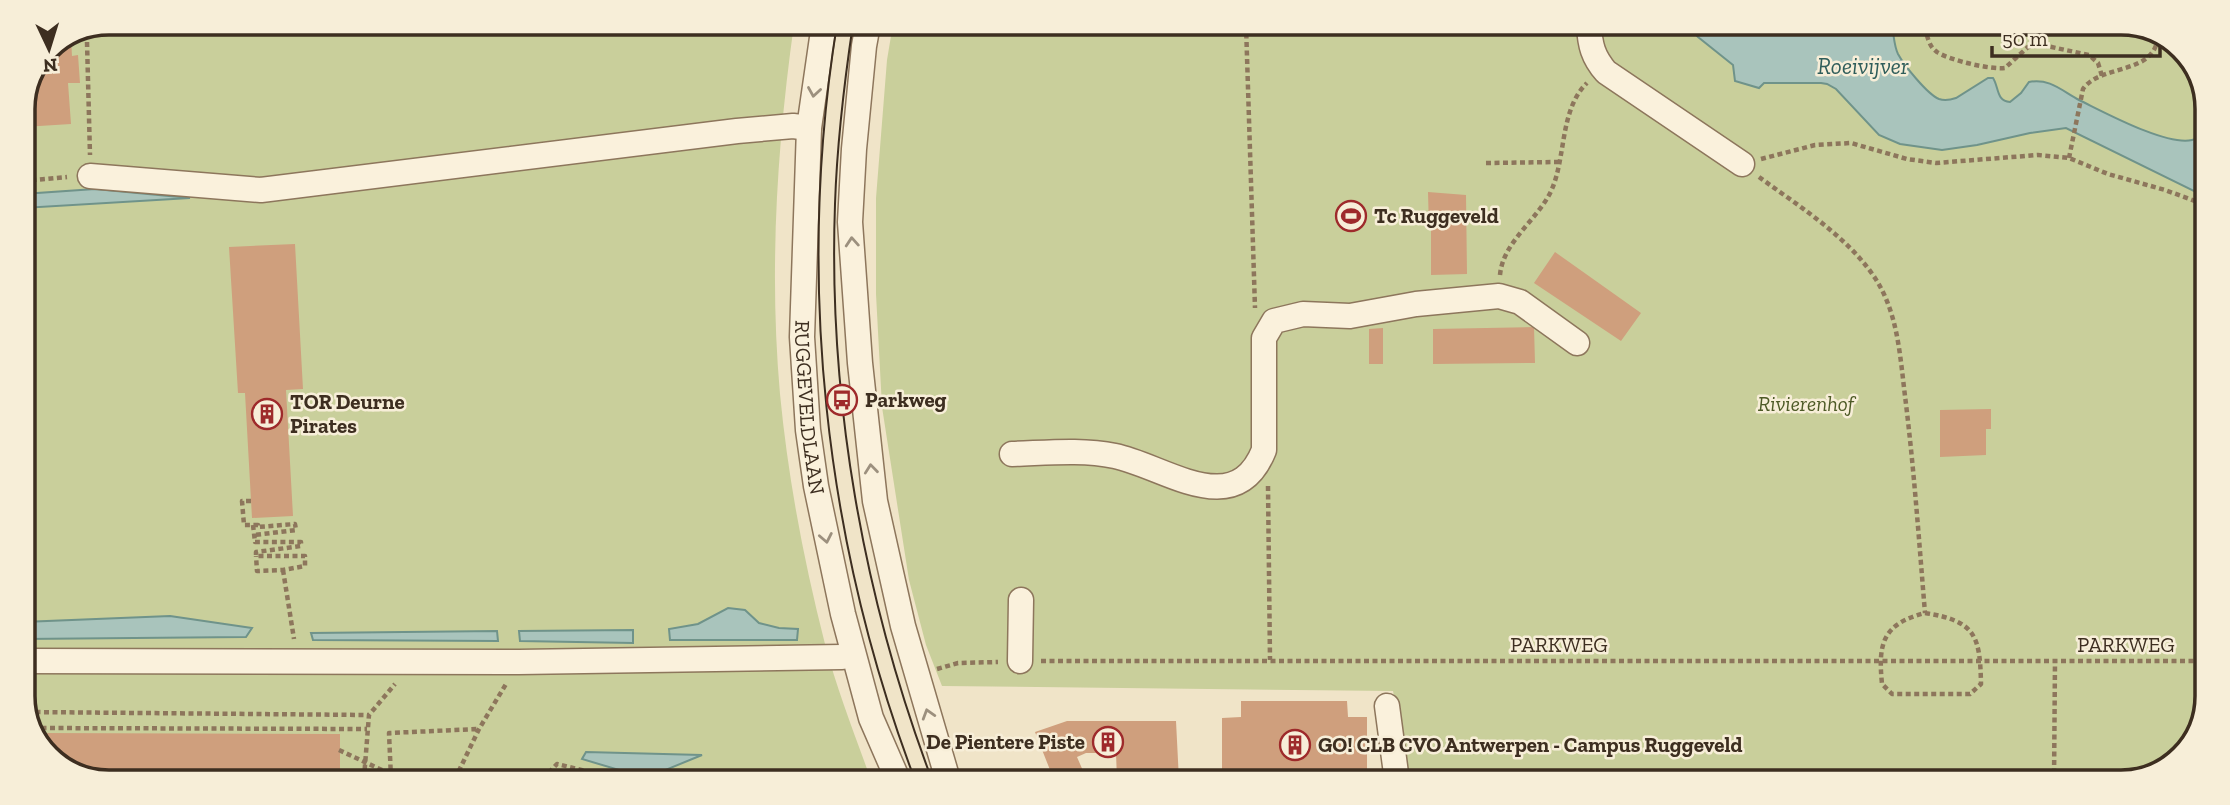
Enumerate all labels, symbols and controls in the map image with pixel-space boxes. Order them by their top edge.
north arrow [14,14,84,84]
scale bar [1992,14,2160,58]
text: 50 m [2002,26,2048,51]
water label: Roeivijver [1817,52,1909,80]
text: N [42,53,58,77]
one-way arrow [807,86,822,98]
sports icon: Tc Ruggeveld [1334,199,1368,233]
place label: Tc Ruggeveld [1374,203,1499,228]
one-way arrow [845,237,860,248]
street label: RUGGEVELDLAAN [790,320,830,497]
bus stop icon: Parkweg [825,383,859,417]
place label: Parkweg [865,387,947,412]
place label: TOR Deurne Pirates [290,389,405,438]
park label: Rivierenhof [1758,391,1857,416]
building icon: TOR Deurne Pirates [250,397,284,431]
one-way arrow [864,463,879,475]
one-way arrow [818,532,833,544]
street label: PARKWEG [1510,632,1608,657]
street label: PARKWEG [2077,632,2175,657]
one-way arrow [922,709,937,721]
building icon: De Pientere Piste [1091,725,1125,759]
building icon: GO! CLB CVO Antwerpen - Campus Ruggeveld [1278,728,1312,762]
place label: De Pientere Piste [926,729,1085,754]
place label: GO! CLB CVO Antwerpen - Campus Ruggeveld [1318,732,1742,757]

